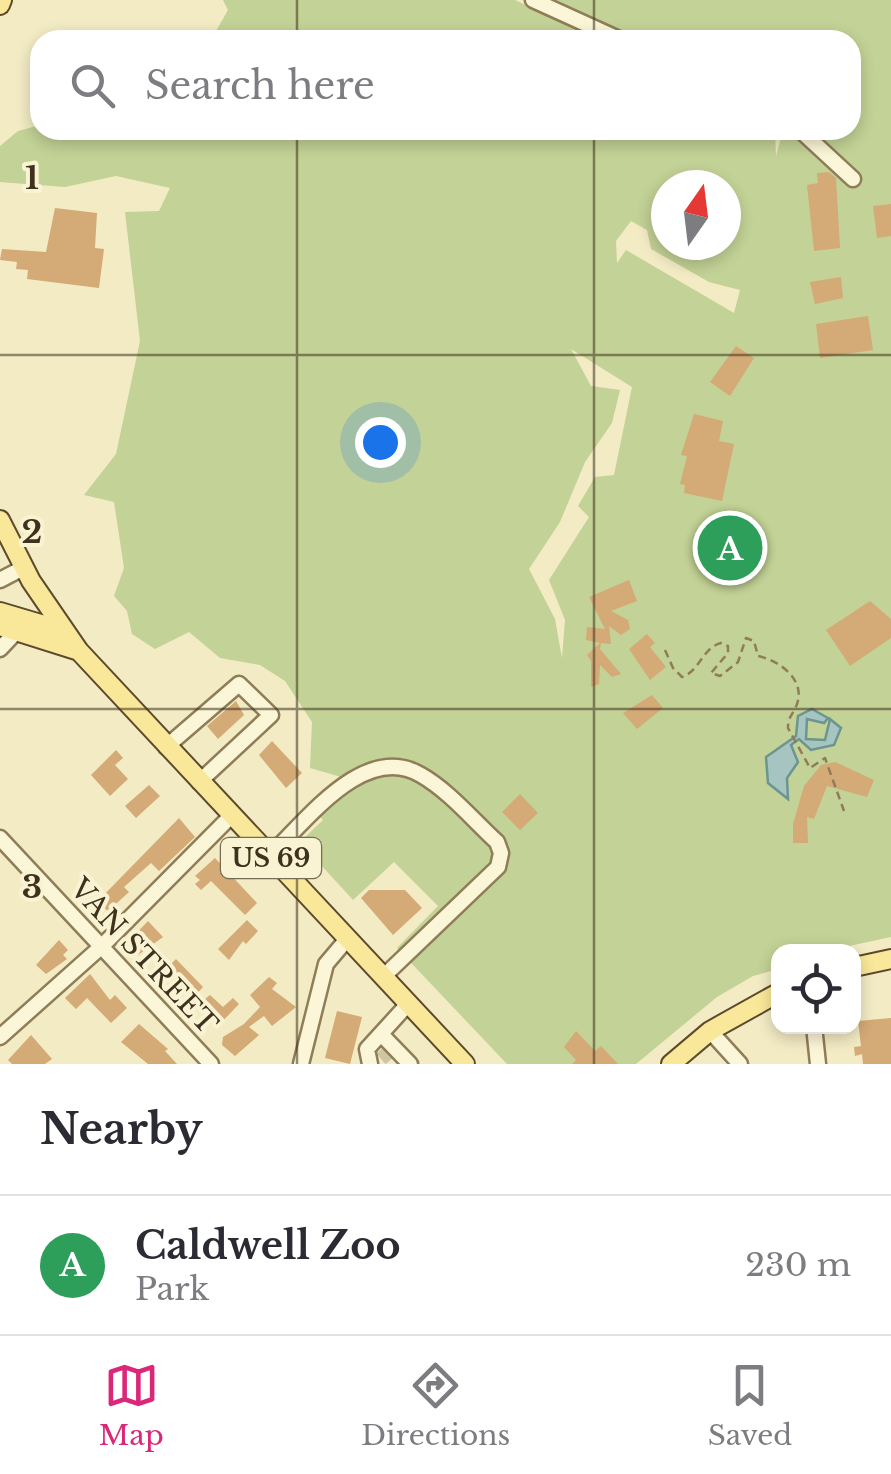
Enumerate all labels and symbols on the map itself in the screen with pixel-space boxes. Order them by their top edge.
text: 1 [25,158,39,198]
north arrow [651,170,741,260]
your location [355,417,406,468]
pin: A [698,510,762,586]
text: 2 [22,512,42,552]
road number: US 69 [221,838,321,878]
text: 3 [22,867,42,907]
street label: VAN STREET [62,870,225,1042]

